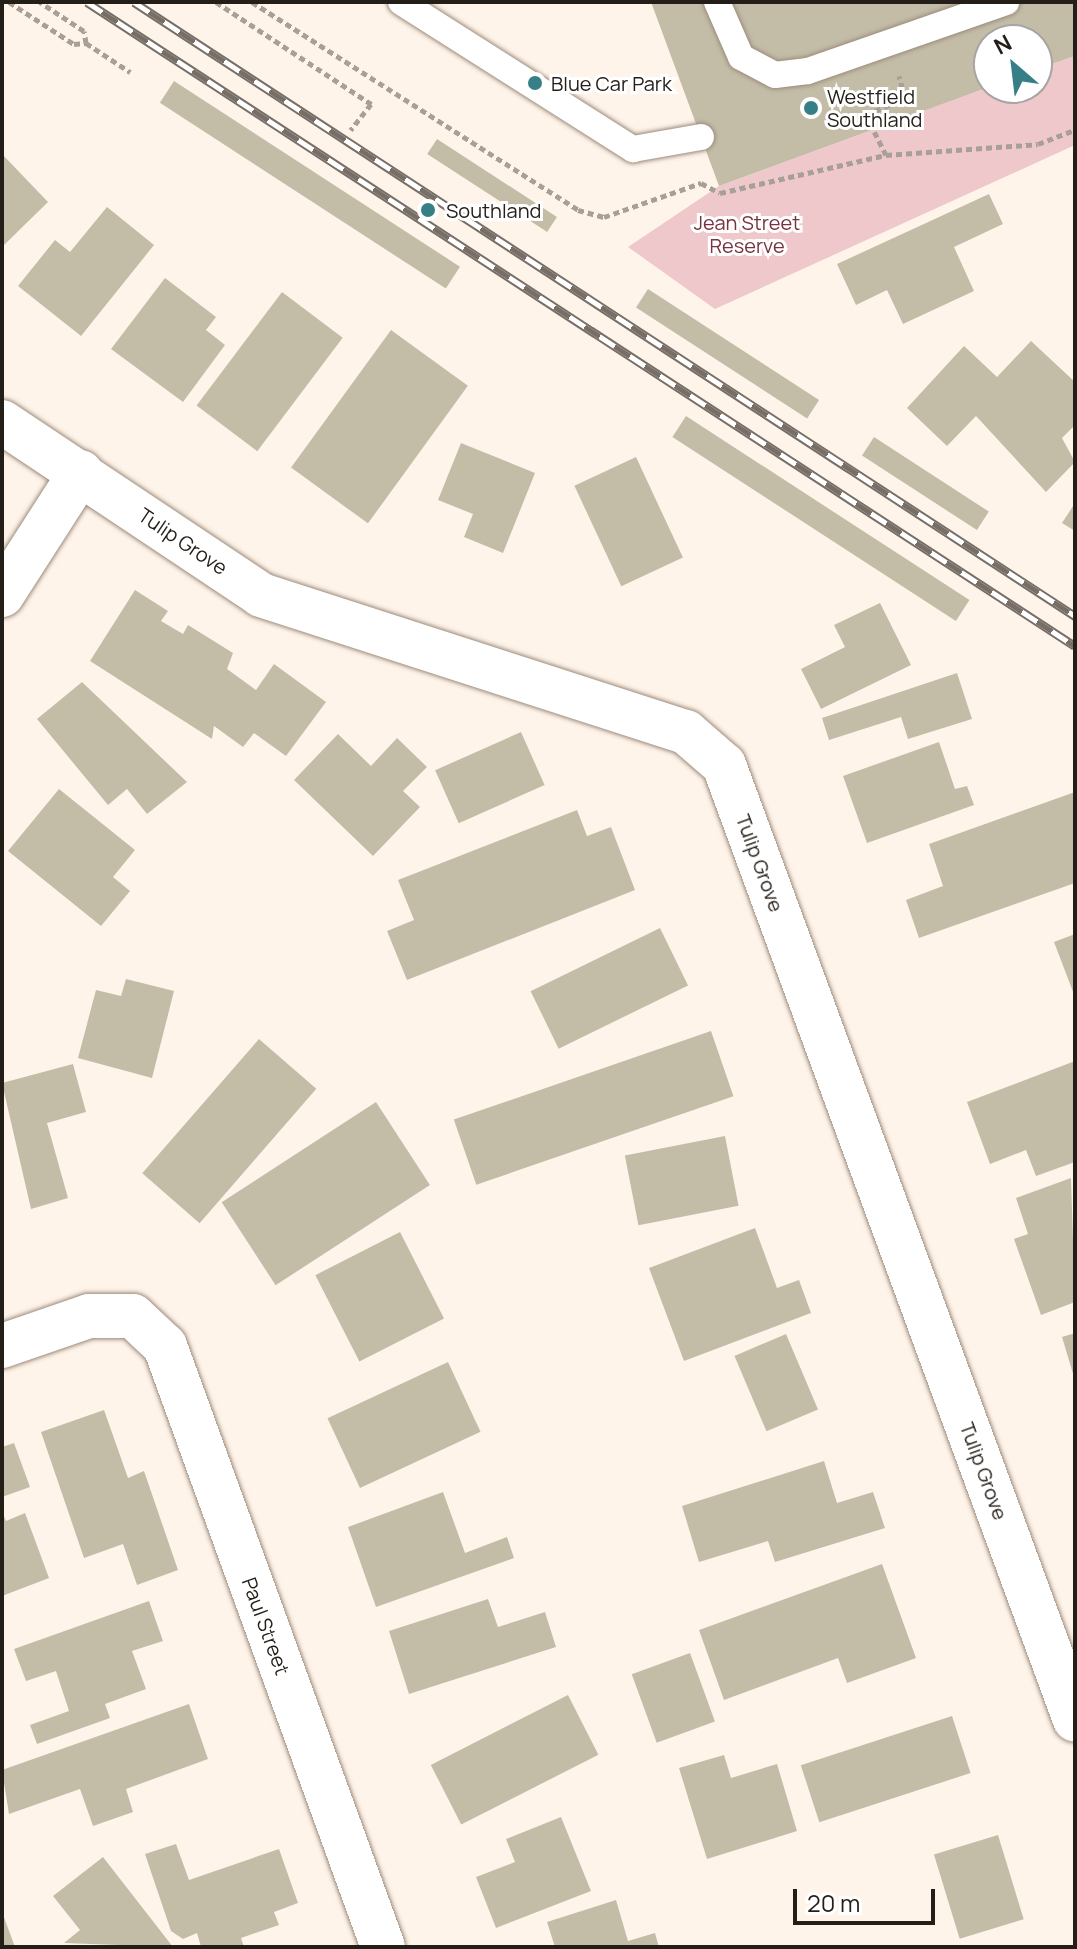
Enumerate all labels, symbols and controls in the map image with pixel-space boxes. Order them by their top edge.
north arrow [973,24,1053,104]
text: N [989,28,1017,62]
place label: Blue Car Park [551,71,672,95]
marker: Blue Car Park [526,74,544,92]
place label: Westfield Southland [827,84,922,131]
marker: Westfield Southland [802,99,820,117]
place label: Southland [446,198,541,222]
marker: Southland [417,199,439,221]
park label: Jean Street Reserve [694,210,800,257]
street label: Tulip Grove [134,503,232,579]
street label: Tulip Grove [731,811,789,915]
street label: Tulip Grove [955,1419,1013,1523]
street label: Paul Street [237,1574,295,1678]
scale bar [797,1873,939,1923]
text: 20 m [807,1886,860,1919]

